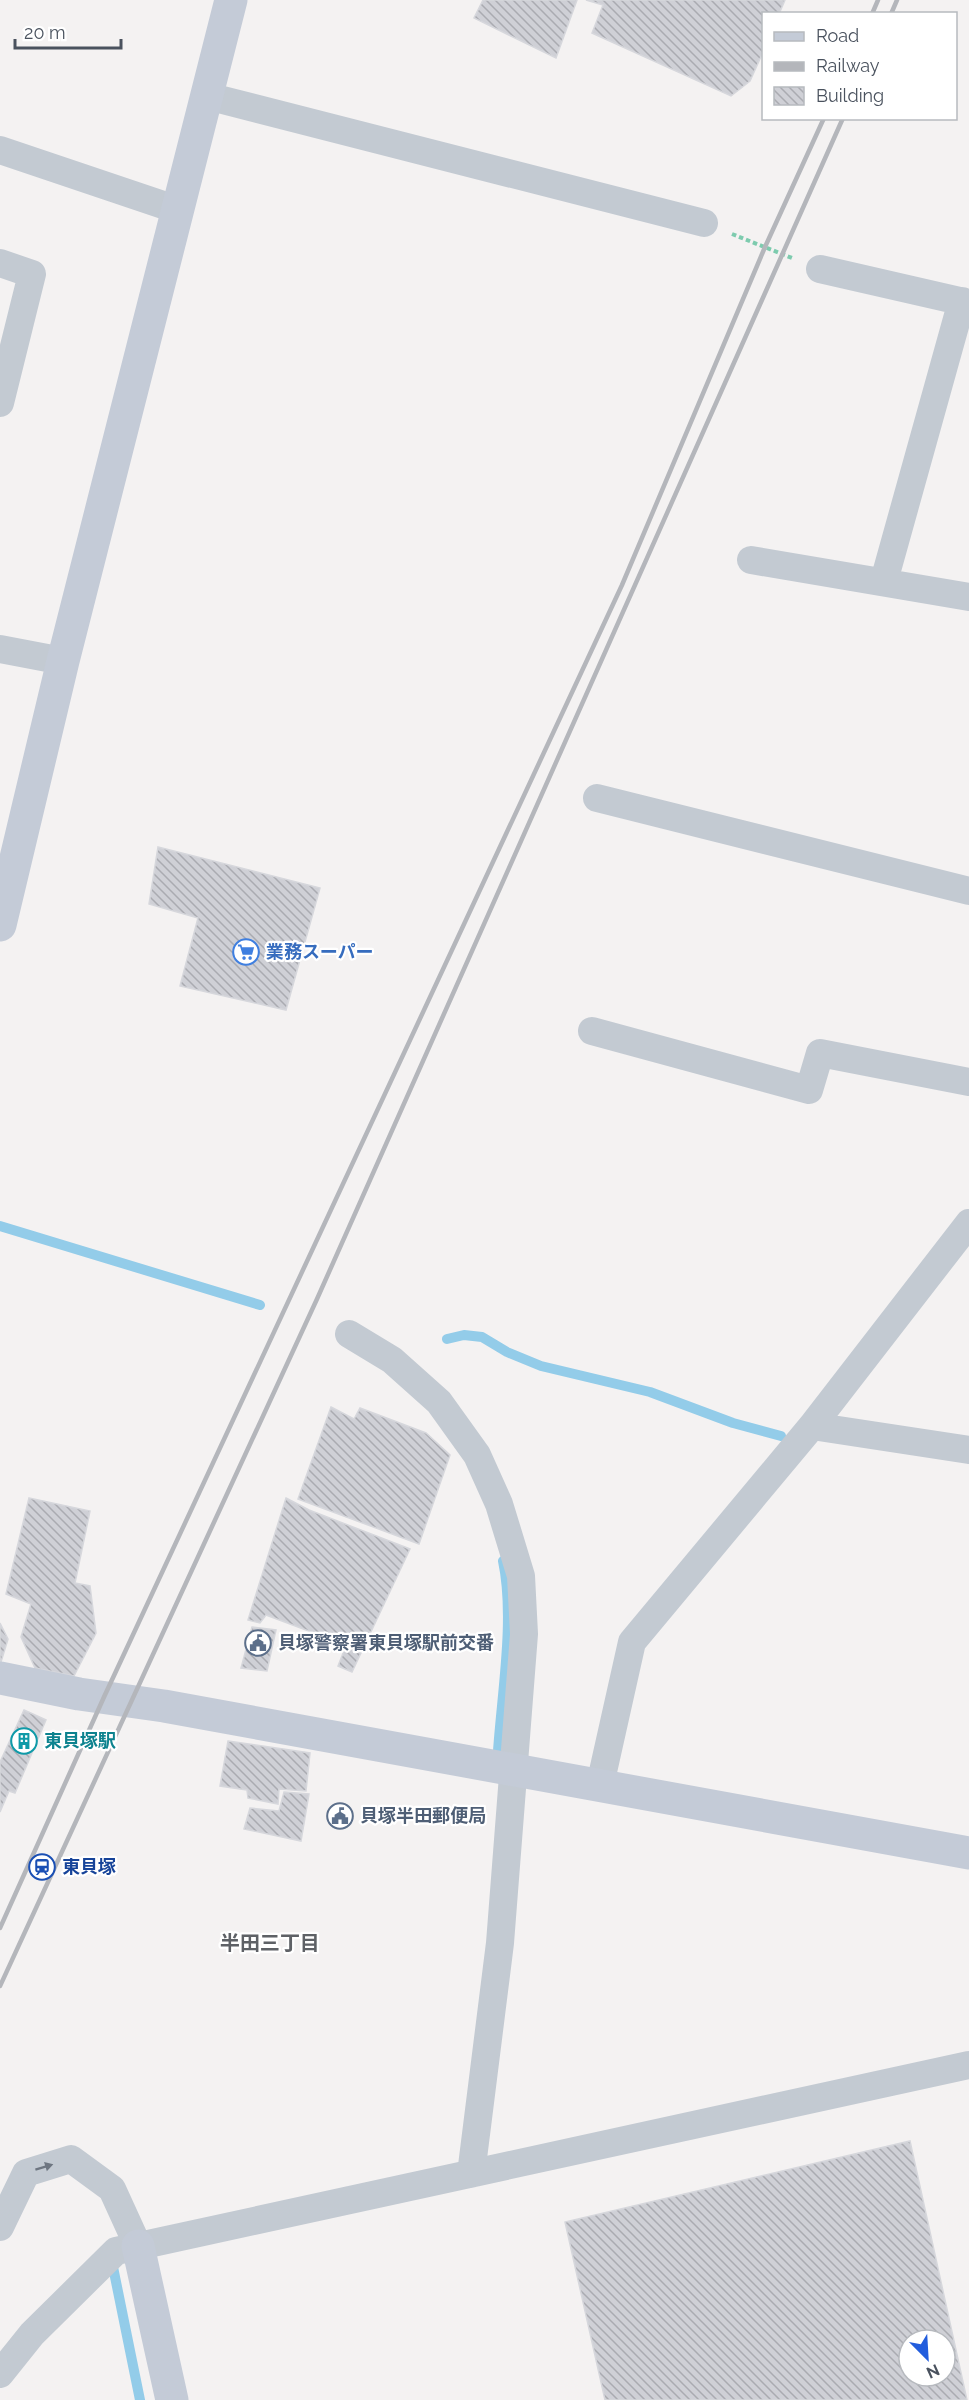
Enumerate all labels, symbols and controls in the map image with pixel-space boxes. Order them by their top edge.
scale bar [15,12,122,50]
legend [762,12,957,120]
text: 20 m [24,22,66,43]
text: Road [816,25,859,46]
text: Railway [816,55,880,76]
text: Building [816,85,884,106]
supermarket icon: 業務スーパー [231,937,261,967]
place label: 業務スーパー [266,941,374,962]
public building icon: 貝塚警察署東貝塚駅前交番 [243,1628,273,1658]
place label: 貝塚警察署東貝塚駅前交番 [278,1632,494,1653]
building icon: 東貝塚駅 [9,1726,39,1756]
place label: 東貝塚駅 [44,1730,116,1751]
public building icon: 貝塚半田郵便局 [325,1801,355,1831]
place label: 貝塚半田郵便局 [360,1805,486,1826]
station icon: 東貝塚 [27,1852,57,1882]
place label: 東貝塚 [62,1856,116,1877]
district label: 半田三丁目 [220,1931,320,1955]
one-way arrow [35,2162,53,2171]
north arrow [897,2328,957,2388]
text: N [923,2360,942,2382]

